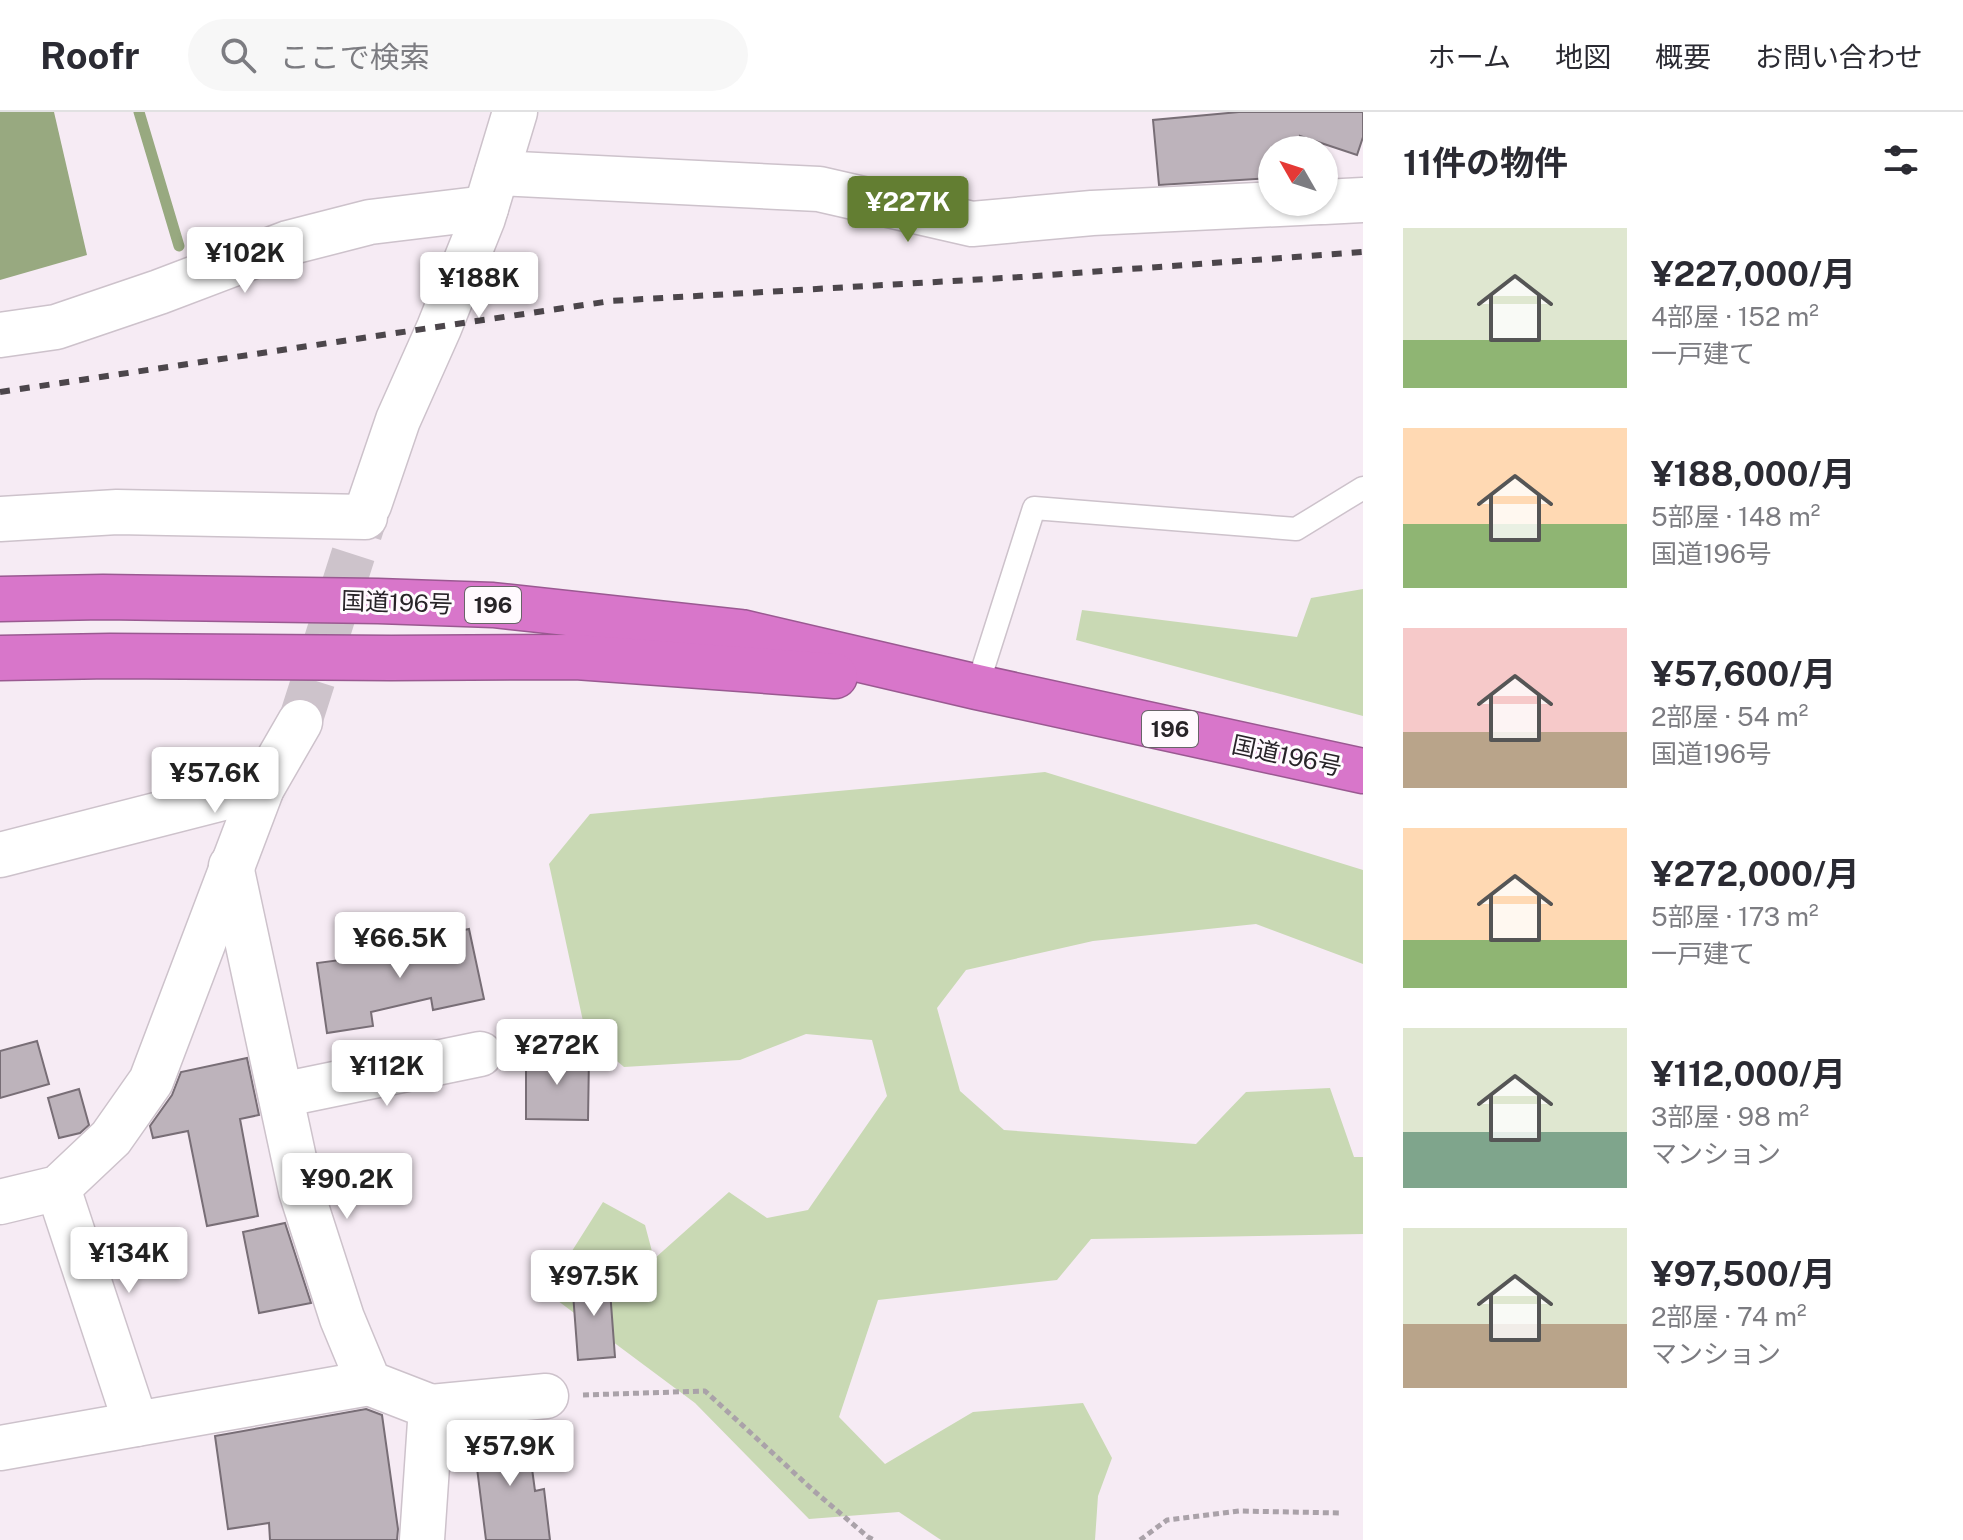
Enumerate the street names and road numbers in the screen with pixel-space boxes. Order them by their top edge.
street label: 国道196号 [341,586,453,618]
road number: 196 [465,587,521,623]
road number: 196 [1142,711,1198,747]
street label: 国道196号 [1230,730,1344,780]

